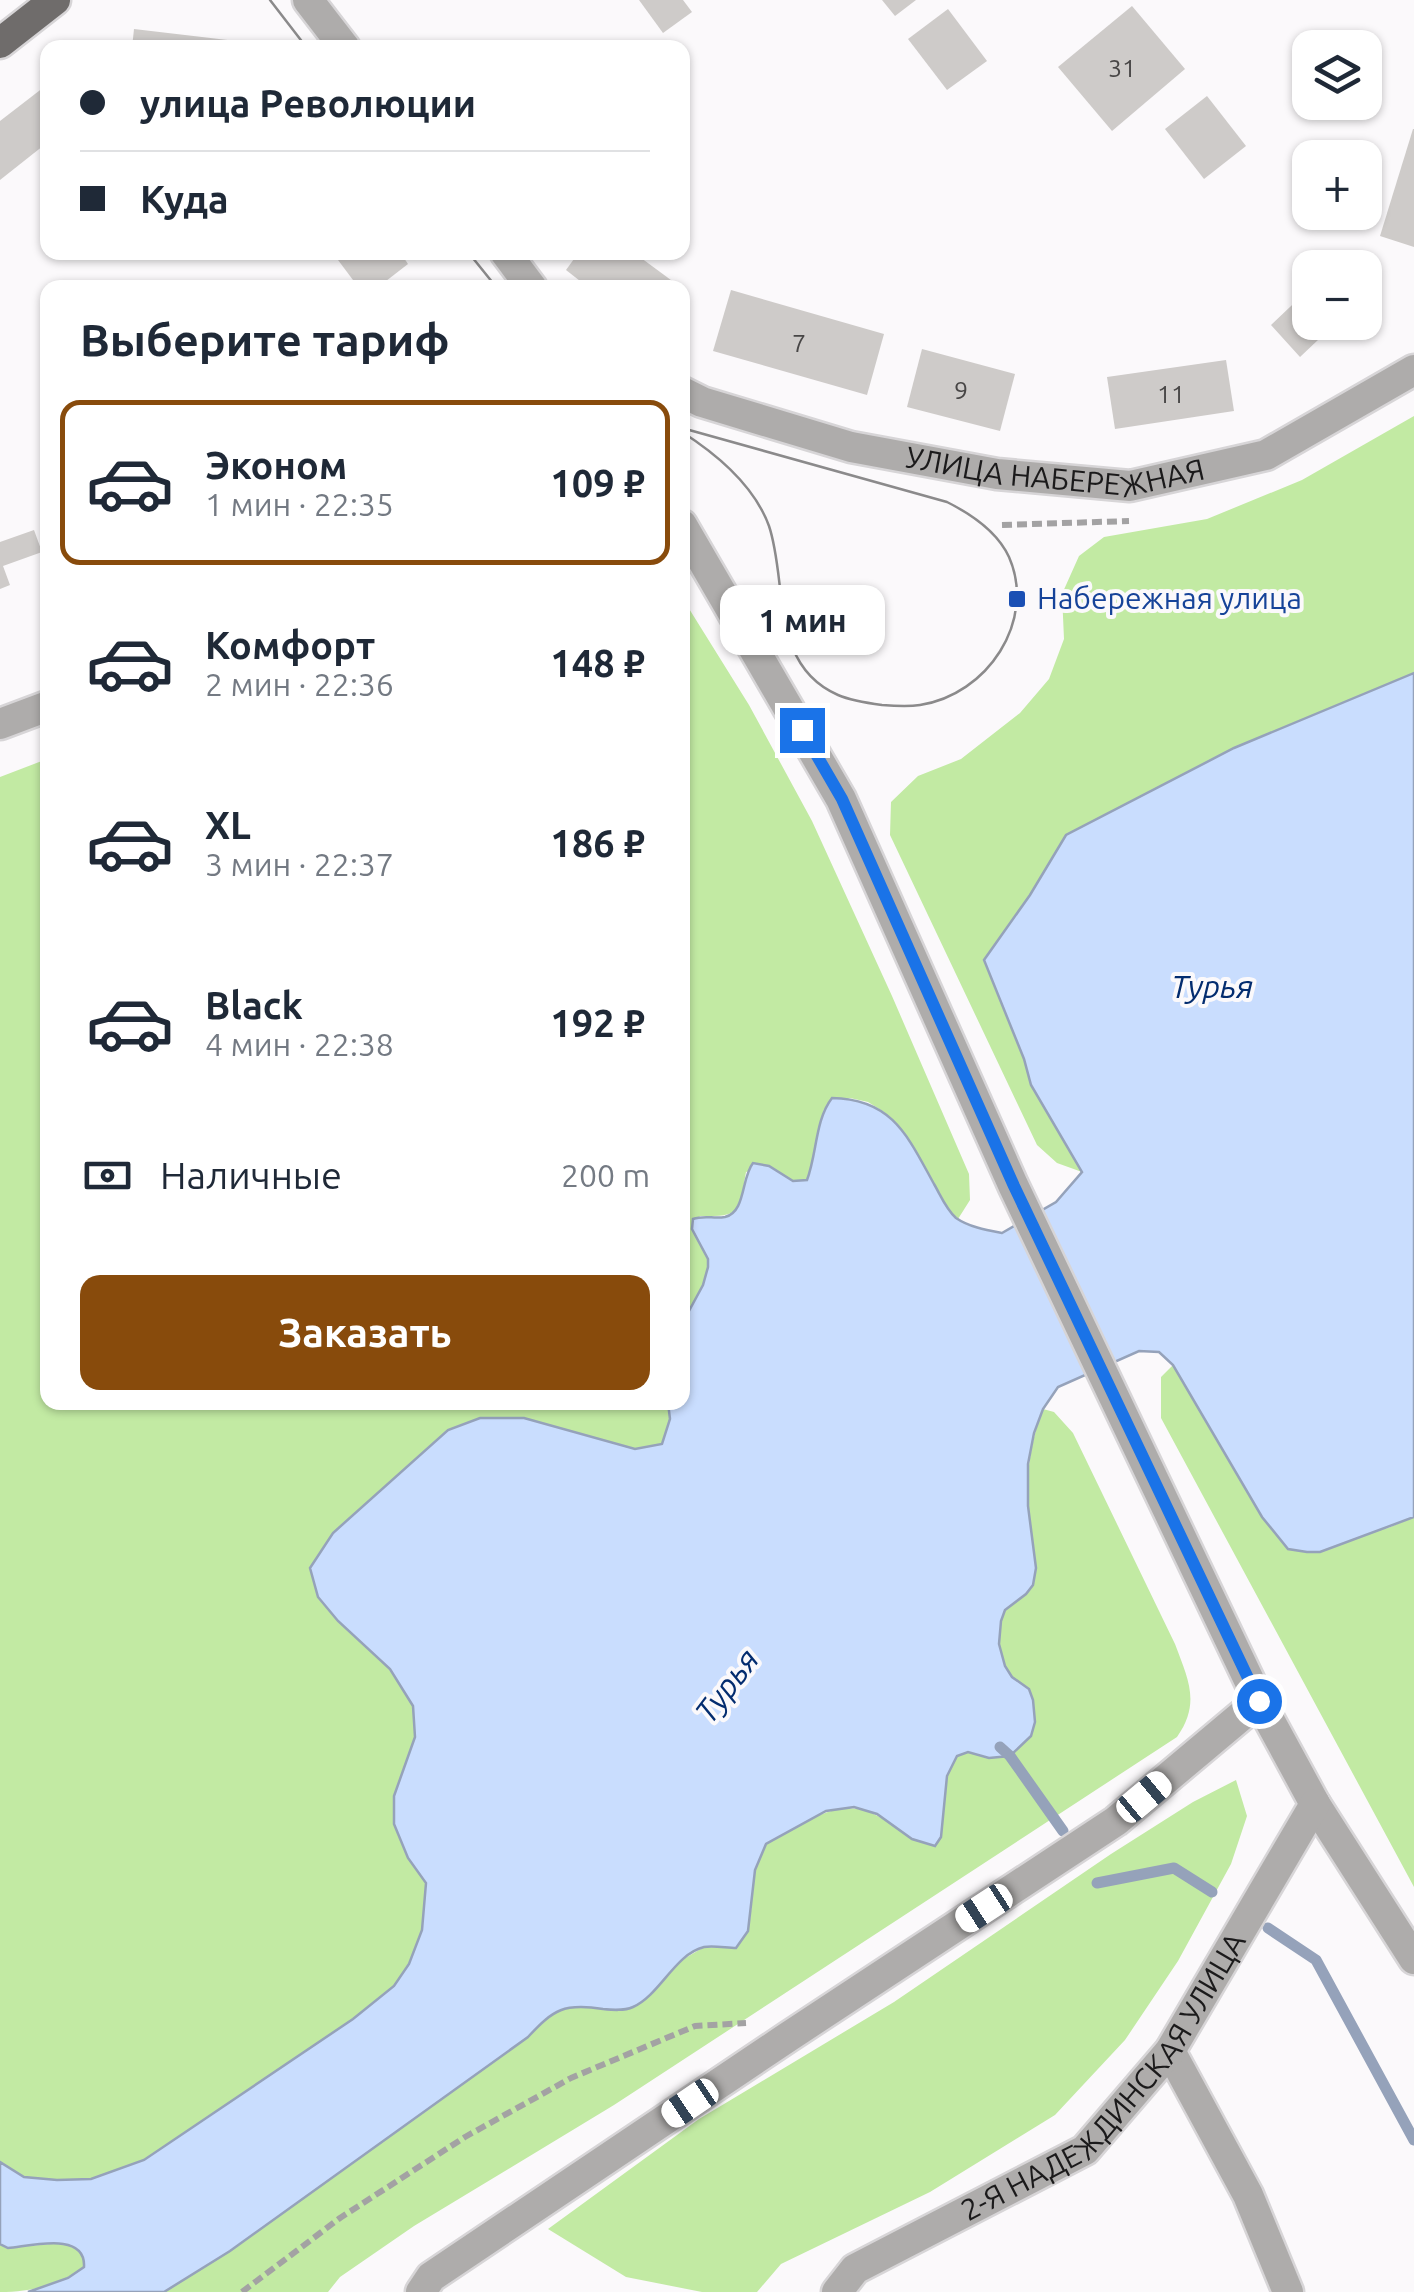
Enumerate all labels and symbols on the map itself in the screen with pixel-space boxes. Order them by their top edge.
house number: 31 [1108,54,1136,82]
house number: 7 [792,329,806,357]
house number: 9 [954,376,968,404]
house number: 11 [1157,380,1185,408]
street label: УЛИЦА НАБЕРЕЖНАЯ [903,440,1208,504]
place label: Набережная улица [1037,581,1302,615]
callout: 1 мин [720,585,884,655]
marker: Набережная улица [1006,588,1028,610]
route end [780,708,825,753]
water label: Турья [1171,968,1253,1004]
water label: Турья [687,1642,765,1729]
route start [1237,1679,1282,1724]
car [1111,1766,1177,1828]
car [951,1879,1017,1937]
street label: 2-Я НАДЕЖДИНСКАЯ УЛИЦА [955,1926,1252,2227]
car [657,2074,723,2132]

